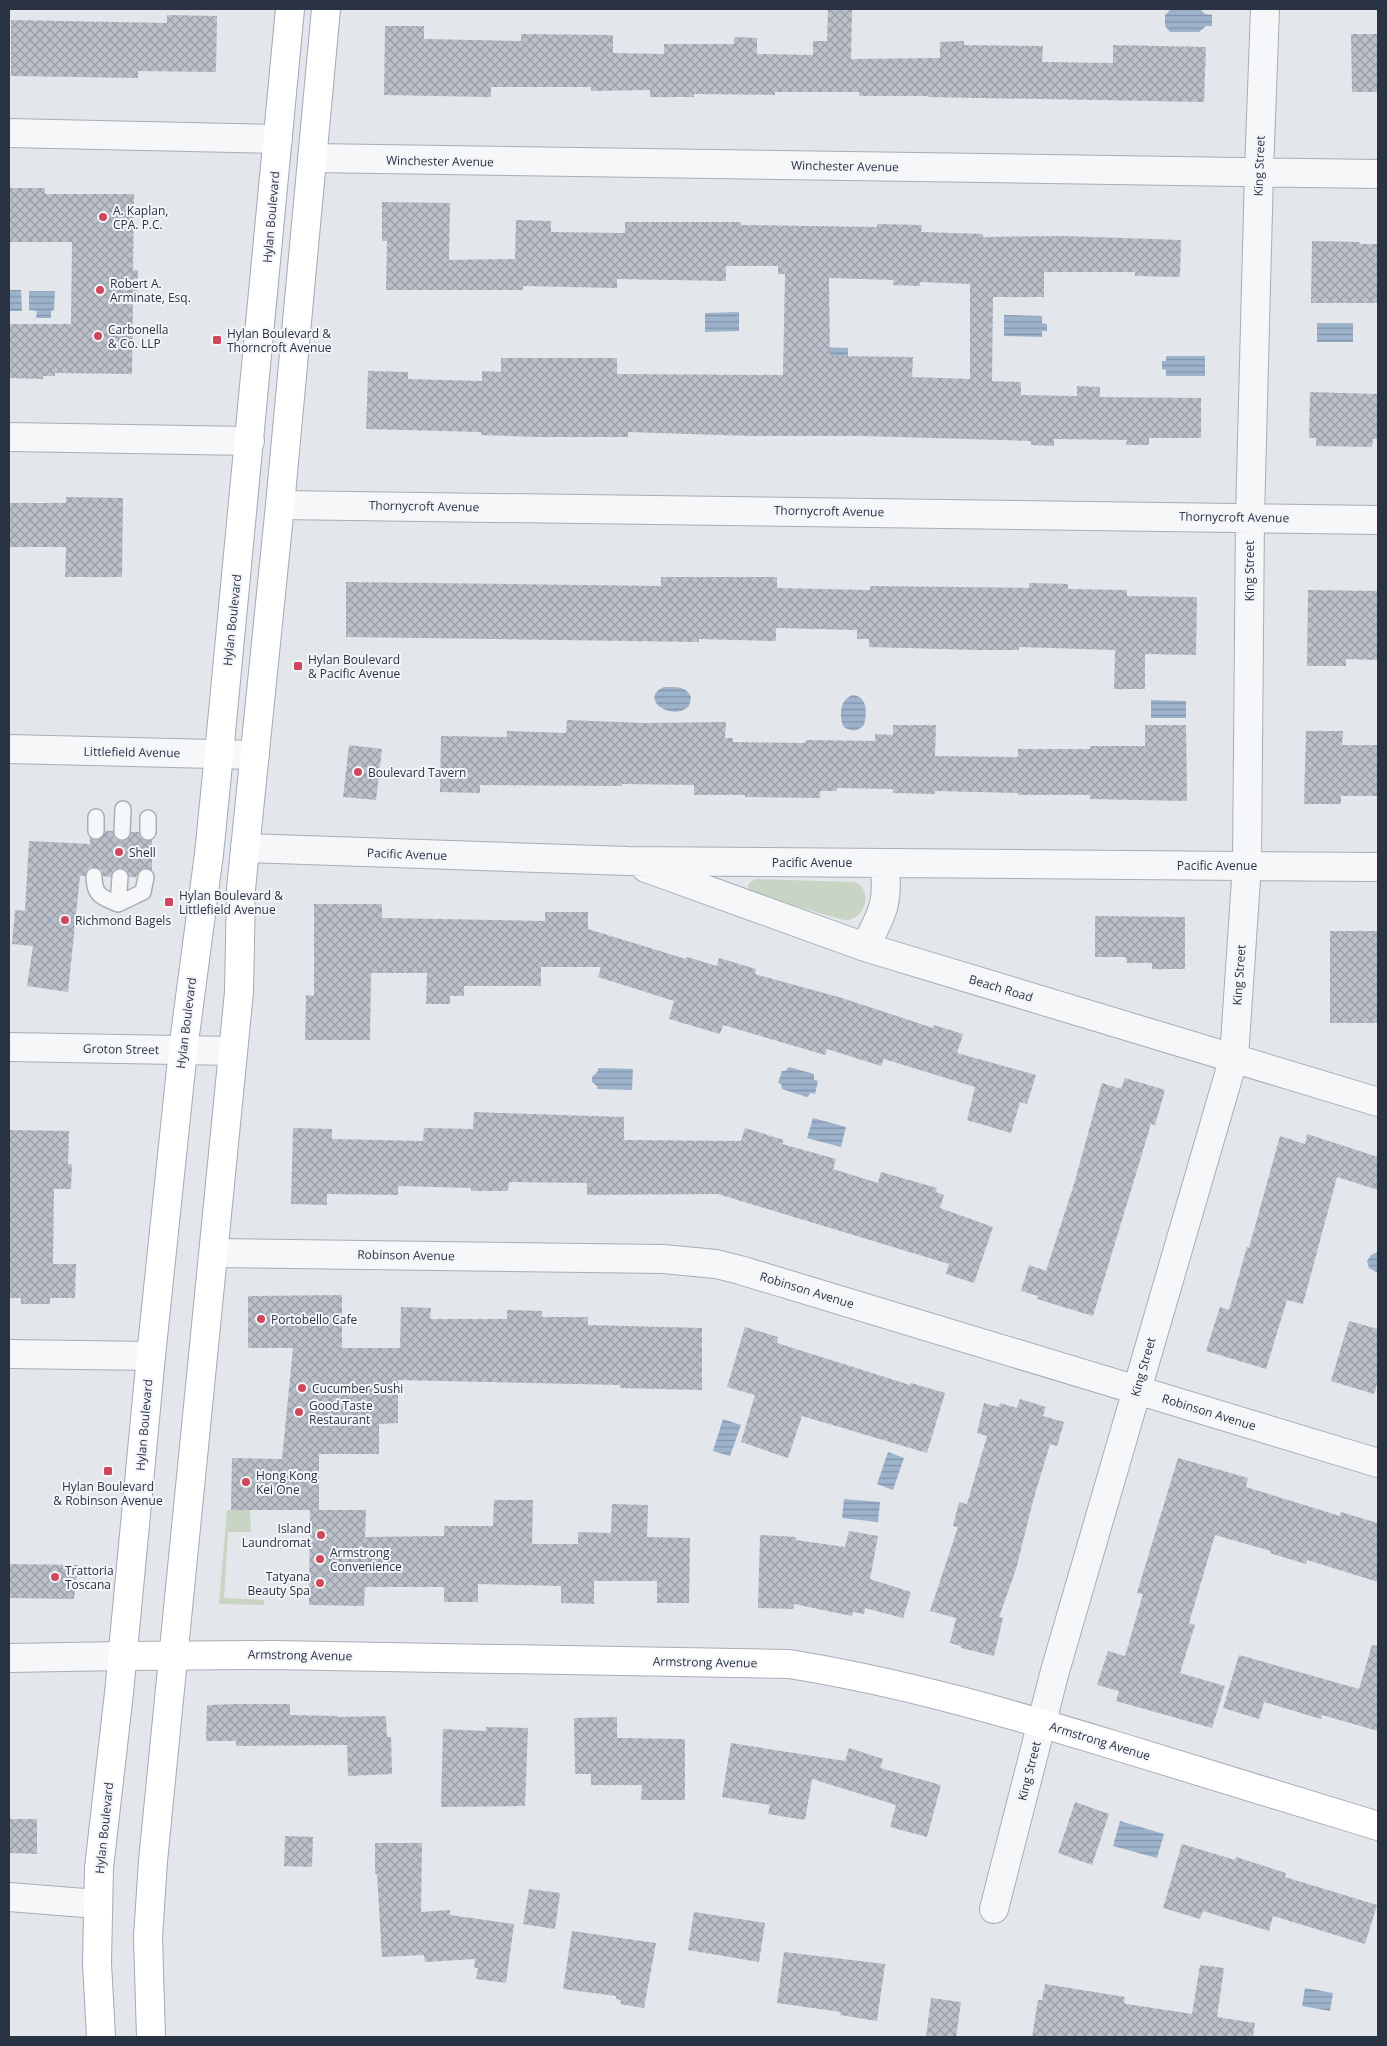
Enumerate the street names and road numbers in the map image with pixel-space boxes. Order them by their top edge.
street label: King Street [1249,135,1269,197]
street label: Winchester Avenue [386,152,494,170]
street label: Winchester Avenue [791,157,899,175]
street label: Hylan Boulevard [259,170,283,264]
street label: Thornycroft Avenue [369,497,480,515]
street label: Thornycroft Avenue [774,502,885,520]
street label: Thornycroft Avenue [1179,508,1290,526]
street label: King Street [1241,541,1258,601]
street label: Hylan Boulevard [219,573,245,667]
street label: Littlefield Avenue [84,743,181,761]
street label: Pacific Avenue [367,844,448,864]
street label: Pacific Avenue [772,854,852,871]
street label: Pacific Avenue [1177,857,1257,874]
street label: King Street [1228,944,1250,1006]
street label: Beach Road [967,970,1035,1006]
street label: Hylan Boulevard [172,976,200,1070]
street label: Groton Street [83,1040,159,1058]
street label: Robinson Avenue [357,1246,455,1264]
street label: Robinson Avenue [758,1268,856,1312]
street label: King Street [1126,1335,1160,1399]
street label: Hylan Boulevard [132,1378,156,1472]
street label: Robinson Avenue [1160,1390,1258,1434]
street label: Armstrong Avenue [248,1646,353,1664]
street label: Armstrong Avenue [653,1653,758,1671]
street label: Armstrong Avenue [1048,1718,1153,1764]
street label: King Street [1013,1739,1045,1803]
street label: Hylan Boulevard [91,1781,117,1875]

